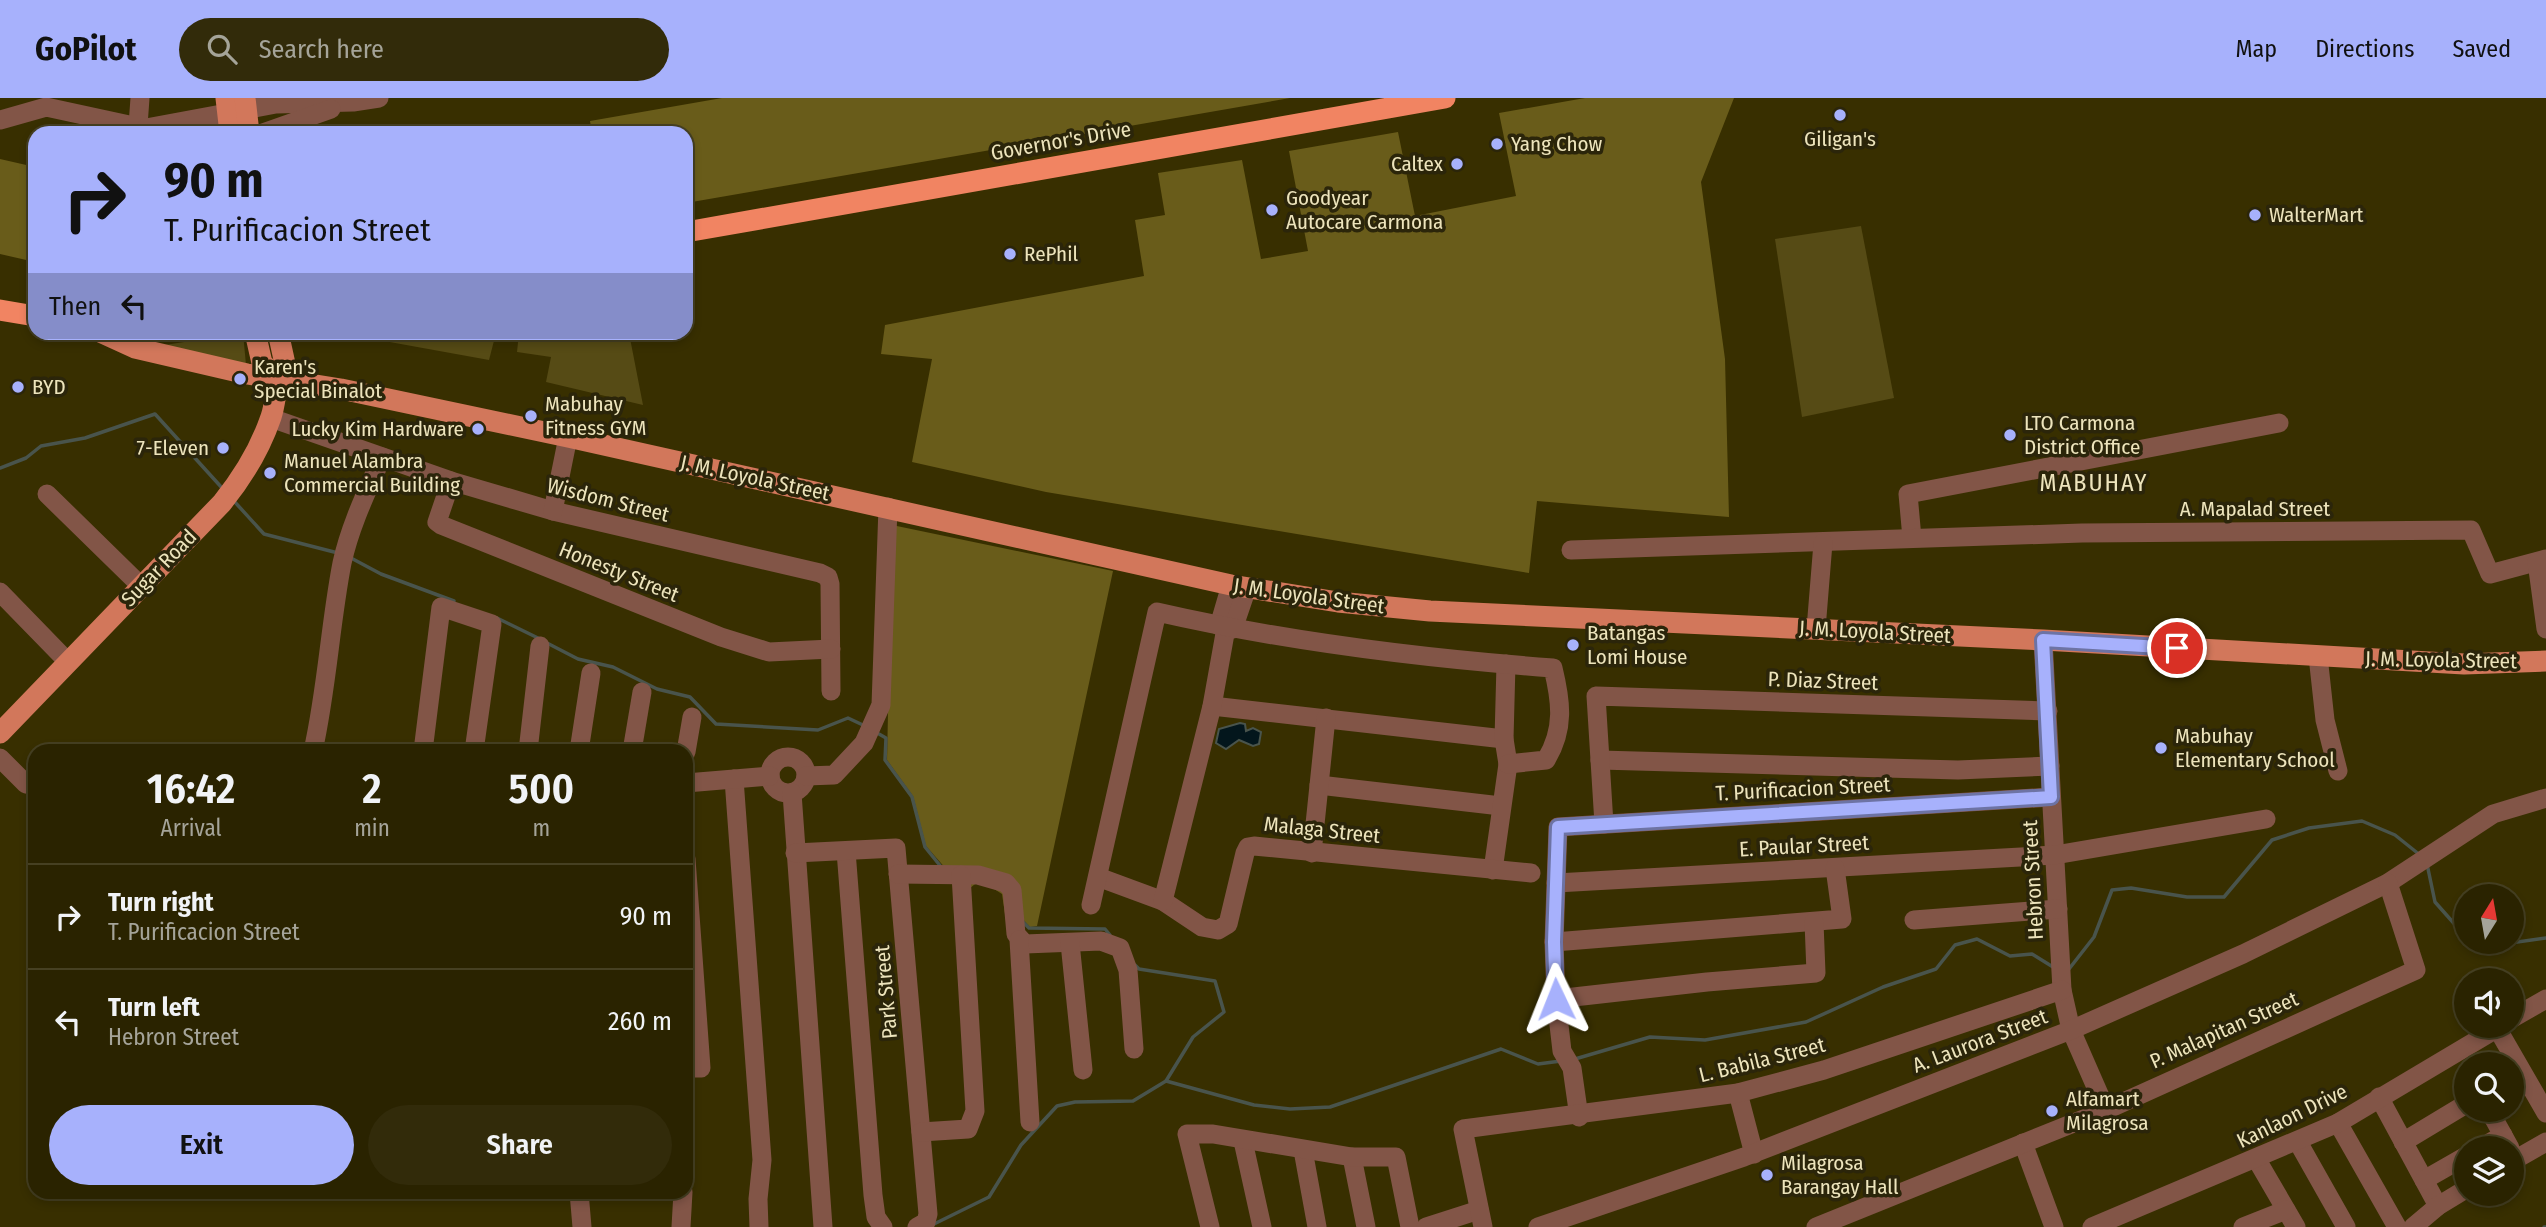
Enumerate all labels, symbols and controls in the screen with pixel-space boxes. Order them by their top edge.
search box [179,18,669,81]
text: GoPilot [35,29,137,69]
icon: search [203,30,241,68]
text: Search here [259,34,384,65]
text: Map [2236,35,2277,63]
text: Directions [2315,35,2414,63]
text: Saved [2452,35,2511,63]
marker: Giligan's [1832,107,1848,123]
street label: Governor's Drive [989,116,1133,166]
place label: Giligan's [1804,126,1876,152]
place label: Yang Chow [1511,131,1603,157]
marker: Yang Chow [1489,136,1505,152]
text: 90 m [164,151,264,210]
place label: Caltex [1391,151,1444,177]
icon: right [49,154,140,245]
marker: Caltex [1449,156,1465,172]
place label: Goodyear Autocare Carmona [1286,185,1443,235]
marker: Goodyear Autocare Carmona [1264,202,1280,218]
place label: WalterMart [2269,202,2364,228]
marker: WalterMart [2247,207,2263,223]
text: T. Purificacion Street [164,211,431,249]
place label: RePhil [1024,241,1078,267]
marker: RePhil [1002,246,1018,262]
icon: left [115,287,153,325]
text: Then [49,291,101,322]
place label: Karen's Special Binalot [254,354,382,404]
marker: Karen's Special Binalot [232,371,248,387]
place label: BYD [32,374,66,400]
marker: BYD [10,379,26,395]
place label: Mabuhay Fitness GYM [545,391,646,441]
marker: Mabuhay Fitness GYM [523,408,539,424]
place label: LTO Carmona District Office [2024,410,2140,460]
place label: Lucky Kim Hardware [292,416,464,442]
marker: Lucky Kim Hardware [470,421,486,437]
marker: LTO Carmona District Office [2002,427,2018,443]
place label: 7-Eleven [137,435,209,461]
marker: 7-Eleven [215,440,231,456]
place label: Manuel Alambra Commercial Building [284,448,460,498]
street label: J. M. Loyola Street [678,449,832,507]
marker: Manuel Alambra Commercial Building [262,465,278,481]
district label: MABUHAY [2040,469,2148,497]
street label: Wisdom Street [544,472,672,528]
street label: A. Mapalad Street [2180,496,2330,522]
street label: Sugar Road [116,524,202,612]
street label: Honesty Street [555,536,683,608]
street label: J. M. Loyola Street [1232,573,1386,619]
street label: J. M. Loyola Street [1798,615,1952,649]
pin [2147,618,2207,678]
place label: Batangas Lomi House [1587,620,1687,670]
icon: arrive [2158,629,2196,667]
marker: Batangas Lomi House [1565,637,1581,653]
street label: J. M. Loyola Street [2365,646,2517,674]
street label: P. Diaz Street [1767,666,1879,696]
place label: Mabuhay Elementary School [2175,723,2335,773]
marker: Mabuhay Elementary School [2153,740,2169,756]
text: 16:42 [147,764,235,814]
text: 2 [362,764,382,814]
text: 500 [509,764,574,814]
street label: T. Purificacion Street [1715,771,1891,807]
street label: Malaga Street [1263,811,1382,849]
text: Arrival [161,814,222,842]
text: min [354,814,390,842]
text: m [533,814,550,842]
street label: Hebron Street [2017,819,2049,940]
street label: E. Paular Street [1738,830,1870,862]
north arrow [2454,884,2524,954]
map controls [2454,884,2524,1206]
text: Turn right [108,887,214,918]
icon: right [49,898,87,936]
text: 90 m [620,901,672,932]
text: T. Purificacion Street [108,918,300,946]
street label: Park Street [869,944,903,1040]
position arrow [1519,962,1593,1036]
button: sound [2454,968,2524,1038]
street label: P. Malapitan Street [2146,986,2302,1074]
text: Turn left [108,992,200,1023]
icon: left [49,1003,87,1041]
street label: A. Laurora Street [1909,1003,2051,1079]
text: 260 m [608,1006,672,1037]
text: Hebron Street [108,1023,239,1051]
street label: L. Babila Street [1696,1032,1828,1088]
button: search [2454,1052,2524,1122]
street label: Kanlaon Drive [2233,1078,2351,1154]
place label: Alfamart Milagrosa [2066,1086,2149,1136]
marker: Alfamart Milagrosa [2044,1103,2060,1119]
button: Exit [49,1105,354,1185]
button: Share [368,1105,672,1185]
button: layers [2454,1136,2524,1206]
place label: Milagrosa Barangay Hall [1781,1150,1899,1200]
marker: Milagrosa Barangay Hall [1759,1167,1775,1183]

